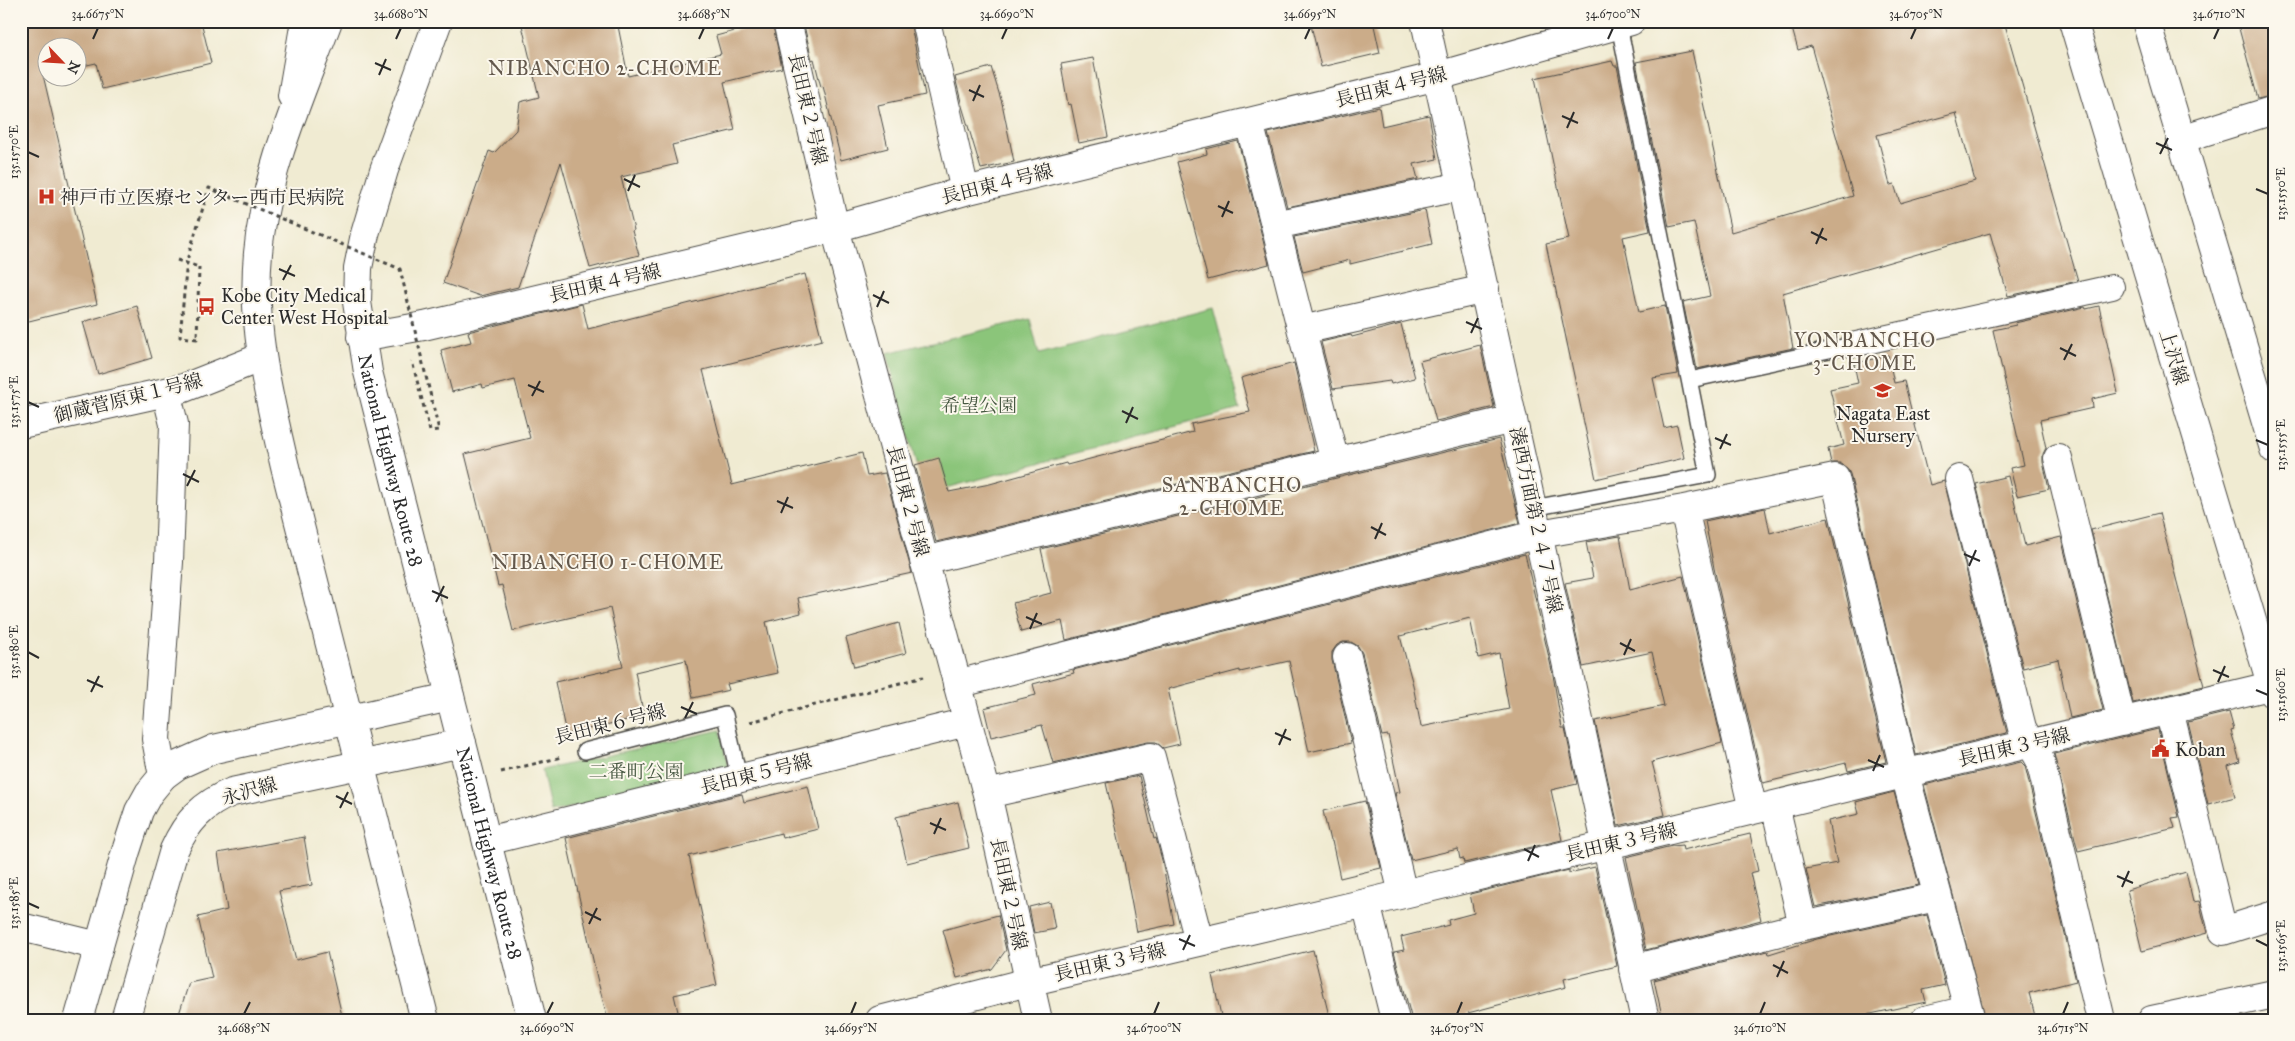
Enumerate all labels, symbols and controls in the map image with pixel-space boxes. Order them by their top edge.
text: 34.6675°N [71,7,125,21]
text: 34.6680°N [374,7,428,21]
text: 34.6685°N [677,7,731,21]
text: 34.6690°N [980,7,1034,21]
text: 34.6695°N [1283,7,1337,21]
text: 34.6700°N [1585,7,1641,21]
text: 34.6705°N [1889,7,1943,21]
text: 34.6710°N [2192,7,2246,21]
north arrow [38,38,88,88]
street label: 長田東２号線 [784,51,832,167]
district label: NIBANCHO 2-CHOME [488,56,722,80]
text: N [63,58,84,76]
street label: 長田東４号線 [1333,62,1449,112]
text: 135.1570°E [7,125,21,179]
street label: 長田東４号線 [939,159,1055,209]
text: 135.1550°E [2274,167,2288,221]
place label: 神戸市立医療センター西市民病院 [60,186,344,209]
hospital icon: 神戸市立医療センター西市民病院 [36,187,56,207]
street label: 長田東４号線 [547,259,663,307]
place label: Kobe City Medical Center West Hospital [221,284,389,329]
bus stop icon: Kobe City Medical Center West Hospital [197,296,217,316]
street label: 上沢線 [2155,326,2193,388]
district label: YONBANCHO 3-CHOME [1794,328,1936,375]
street label: National Highway Route 28 [354,352,428,569]
street label: 御蔵菅原東１号線 [51,368,205,428]
text: 135.1575°E [7,375,21,428]
school or university icon: Nagata East Nursery [1873,380,1893,400]
park label: 希望公園 [941,394,1017,417]
place label: Nagata East Nursery [1836,402,1931,447]
text: 135.1555°E [2274,419,2288,471]
street label: 湊西方面第２４７号線 [1505,425,1567,615]
street label: 長田東２号線 [882,443,934,559]
district label: SANBANCHO 2-CHOME [1162,473,1302,520]
district label: NIBANCHO 1-CHOME [492,550,724,574]
text: 135.1580°E [7,625,21,679]
text: 135.1560°E [2274,668,2288,722]
street label: 長田東６号線 [552,699,668,749]
street label: 長田東３号線 [1956,723,2072,771]
place label: Koban [2175,738,2225,761]
public building icon: Koban [2151,739,2171,759]
street label: National Highway Route 28 [452,744,528,962]
street label: 長田東５号線 [698,749,814,799]
park label: 二番町公園 [588,760,684,783]
street label: 永沢線 [218,772,280,810]
street label: 長田東３号線 [1563,818,1679,866]
street label: 長田東２号線 [986,836,1032,952]
text: 135.1585°E [7,876,21,929]
text: 135.1565°E [2274,919,2288,972]
street label: 長田東３号線 [1052,938,1168,986]
text: 34.6685°N [217,1021,271,1035]
text: 34.6690°N [520,1021,574,1035]
text: 34.6695°N [824,1021,878,1035]
text: 34.6700°N [1126,1021,1182,1035]
text: 34.6705°N [1430,1021,1484,1035]
text: 34.6710°N [1733,1021,1787,1035]
text: 34.6715°N [2037,1021,2089,1035]

